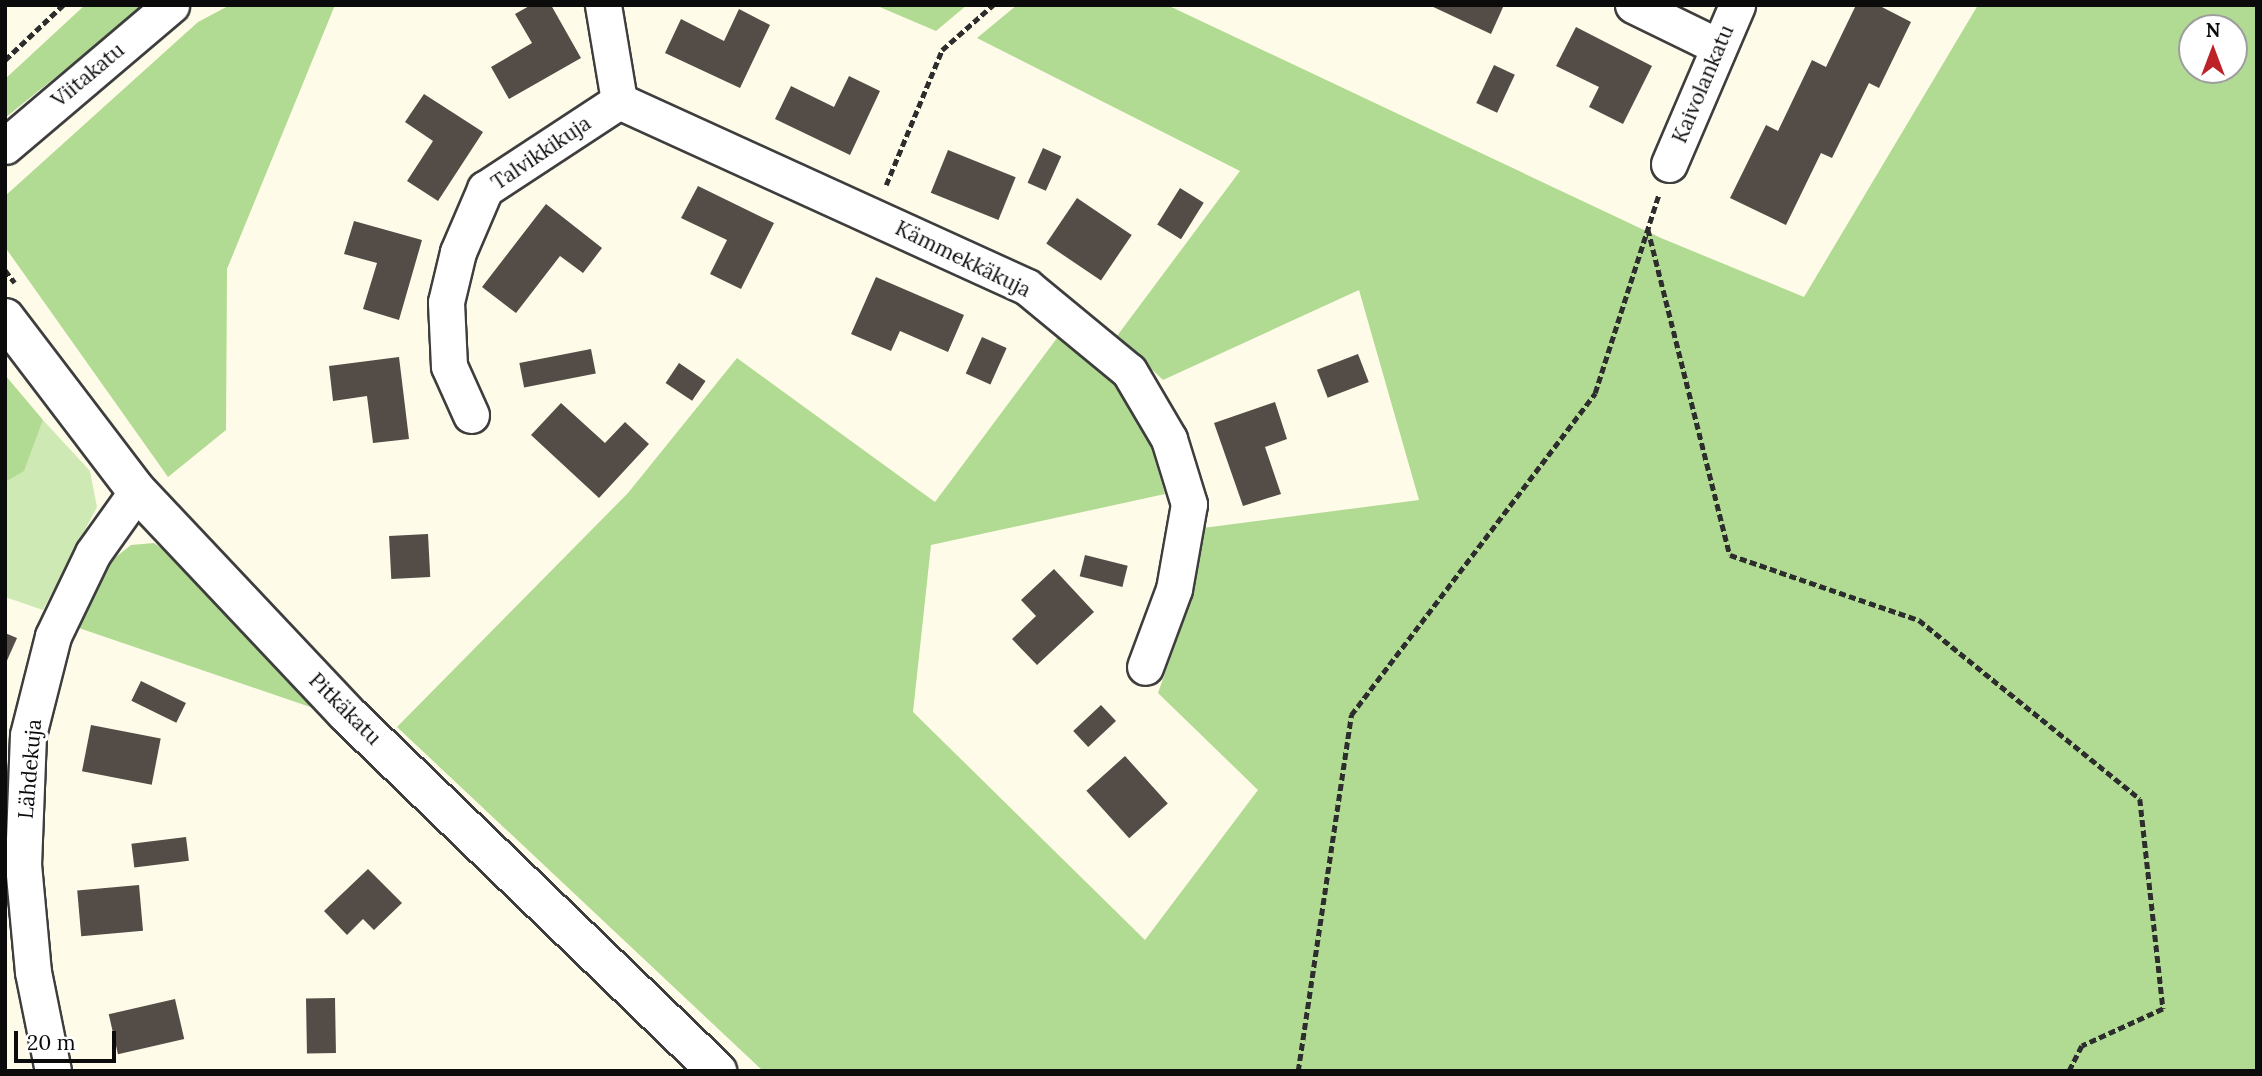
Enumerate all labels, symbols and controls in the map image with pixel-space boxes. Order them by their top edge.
north arrow [2178,14,2248,84]
text: N [2206,18,2220,42]
street label: Kaivolankatu [1667,21,1739,147]
street label: Viitakatu [47,37,129,113]
street label: Talvikkikuja [486,111,596,195]
street label: Kämmekkäkuja [891,215,1035,303]
street label: Pitkäkatu [304,668,386,750]
street label: Lähdekuja [13,718,47,820]
scale bar [18,1016,119,1060]
text: 20 m [27,1029,76,1056]

